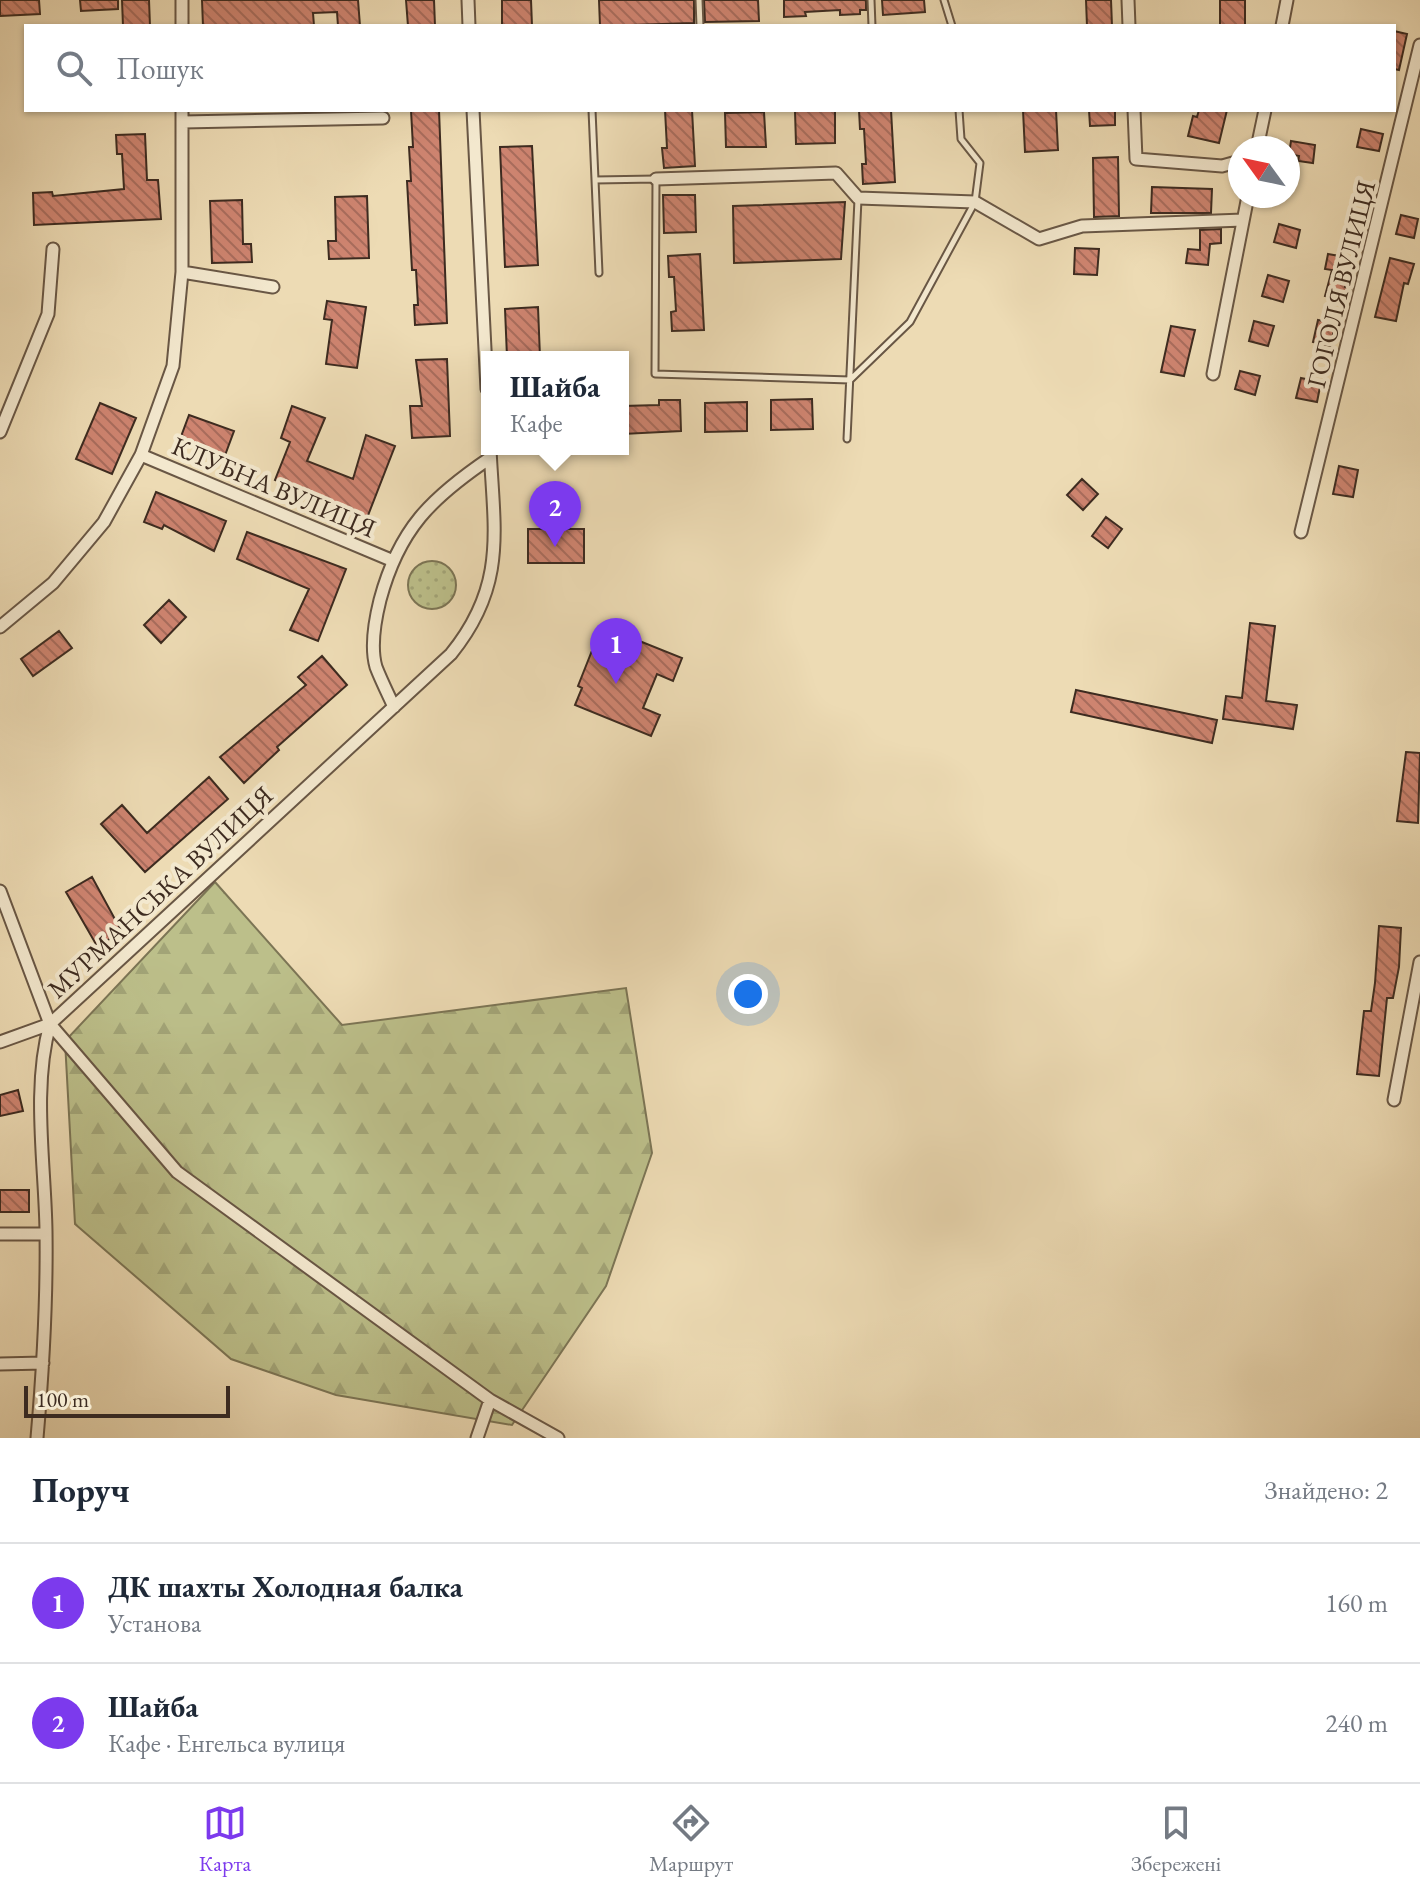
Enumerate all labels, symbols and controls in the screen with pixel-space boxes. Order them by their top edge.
search box [24,24,1396,112]
icon: search [52,46,96,90]
text: Пошук [116,49,204,88]
north arrow [1228,136,1300,208]
street label: ГОГОЛЯ ВУЛИЦЯ [1299,177,1383,391]
popup [481,351,629,455]
text: Шайба [510,367,600,406]
text: Кафе [510,406,563,440]
street label: КЛУБНА ВУЛИЦЯ [167,429,381,545]
pin: 2 [529,481,581,547]
pin: 1 [590,618,642,684]
street label: МУРМАНСЬКА ВУЛИЦЯ [40,778,280,1006]
your location [728,974,768,1014]
scale bar [24,1382,230,1418]
text: 100 m [36,1385,89,1414]
text: Поруч [32,1468,130,1512]
text: Знайдено: 2 [1265,1473,1388,1507]
text: ДК шахты Холодная балка [108,1567,463,1606]
text: 1 [51,1586,65,1620]
text: 160 m [1325,1586,1388,1620]
text: Установа [108,1606,201,1640]
text: Шайба [108,1687,198,1726]
text: 2 [51,1706,65,1740]
text: 240 m [1325,1706,1388,1740]
text: Кафе · Енгельса вулиця [108,1726,345,1760]
tab: Карта [199,1801,251,1878]
tab: Маршрут [649,1801,733,1878]
tab: Збережені [1131,1801,1221,1878]

